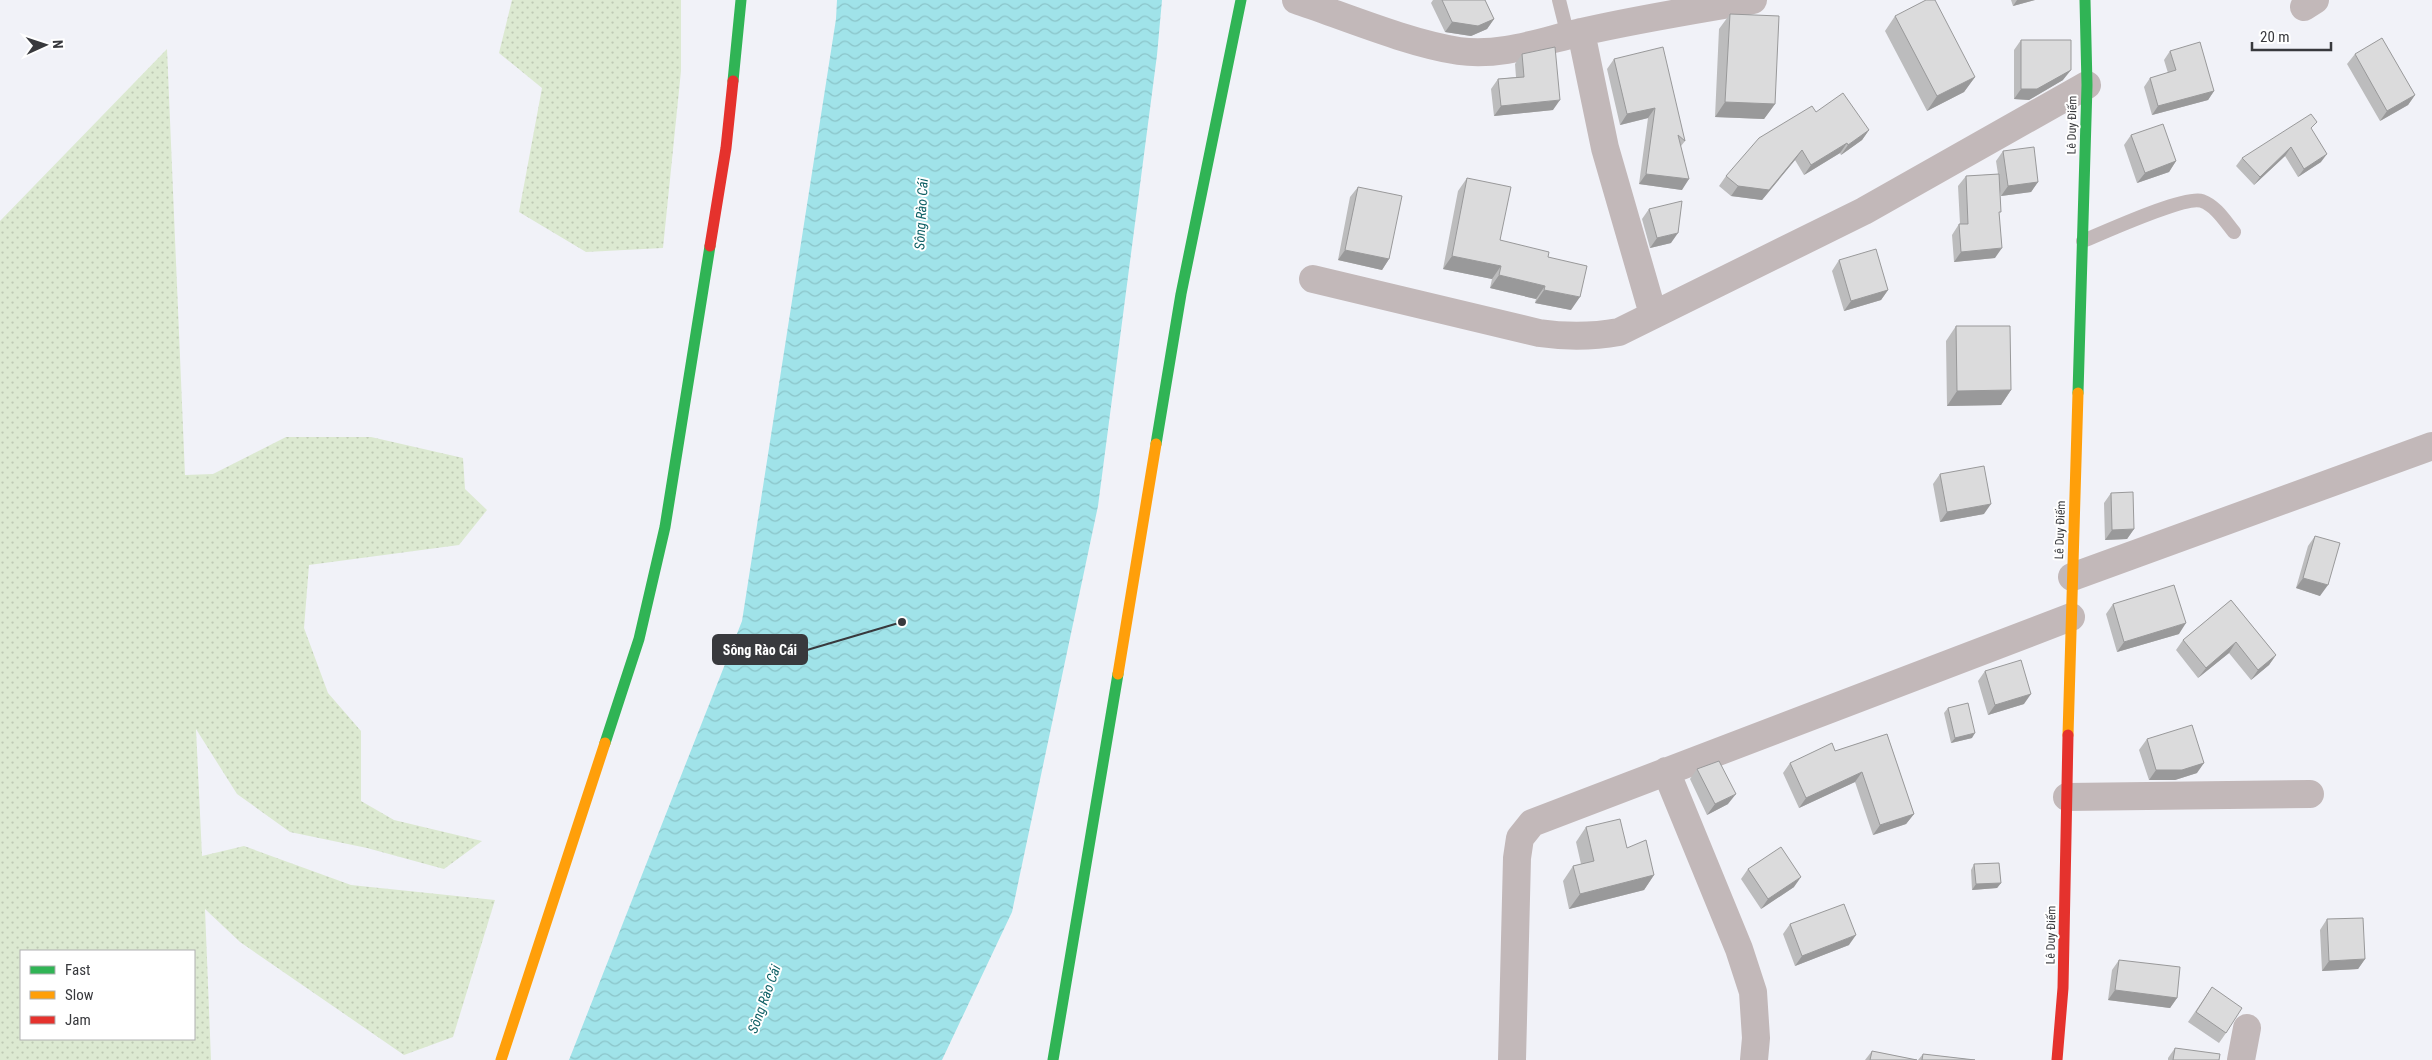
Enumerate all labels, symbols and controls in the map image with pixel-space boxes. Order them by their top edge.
north arrow [20,20,70,70]
scale bar [2252,20,2331,52]
text: 20 m [2260,28,2290,46]
text: N [50,40,66,49]
street label: Lê Duy Điếm [2064,95,2080,155]
water label: Sông Rào Cái [911,177,931,250]
street label: Lê Duy Điếm [2052,500,2068,560]
callout: Sông Rào Cái [713,635,807,664]
text: Sông Rào Cái [723,642,797,658]
street label: Lê Duy Điếm [2043,905,2059,965]
legend [20,950,195,1040]
text: Fast [65,961,90,979]
water label: Sông Rào Cái [744,962,784,1035]
text: Slow [65,986,94,1004]
text: Jam [65,1011,91,1029]

